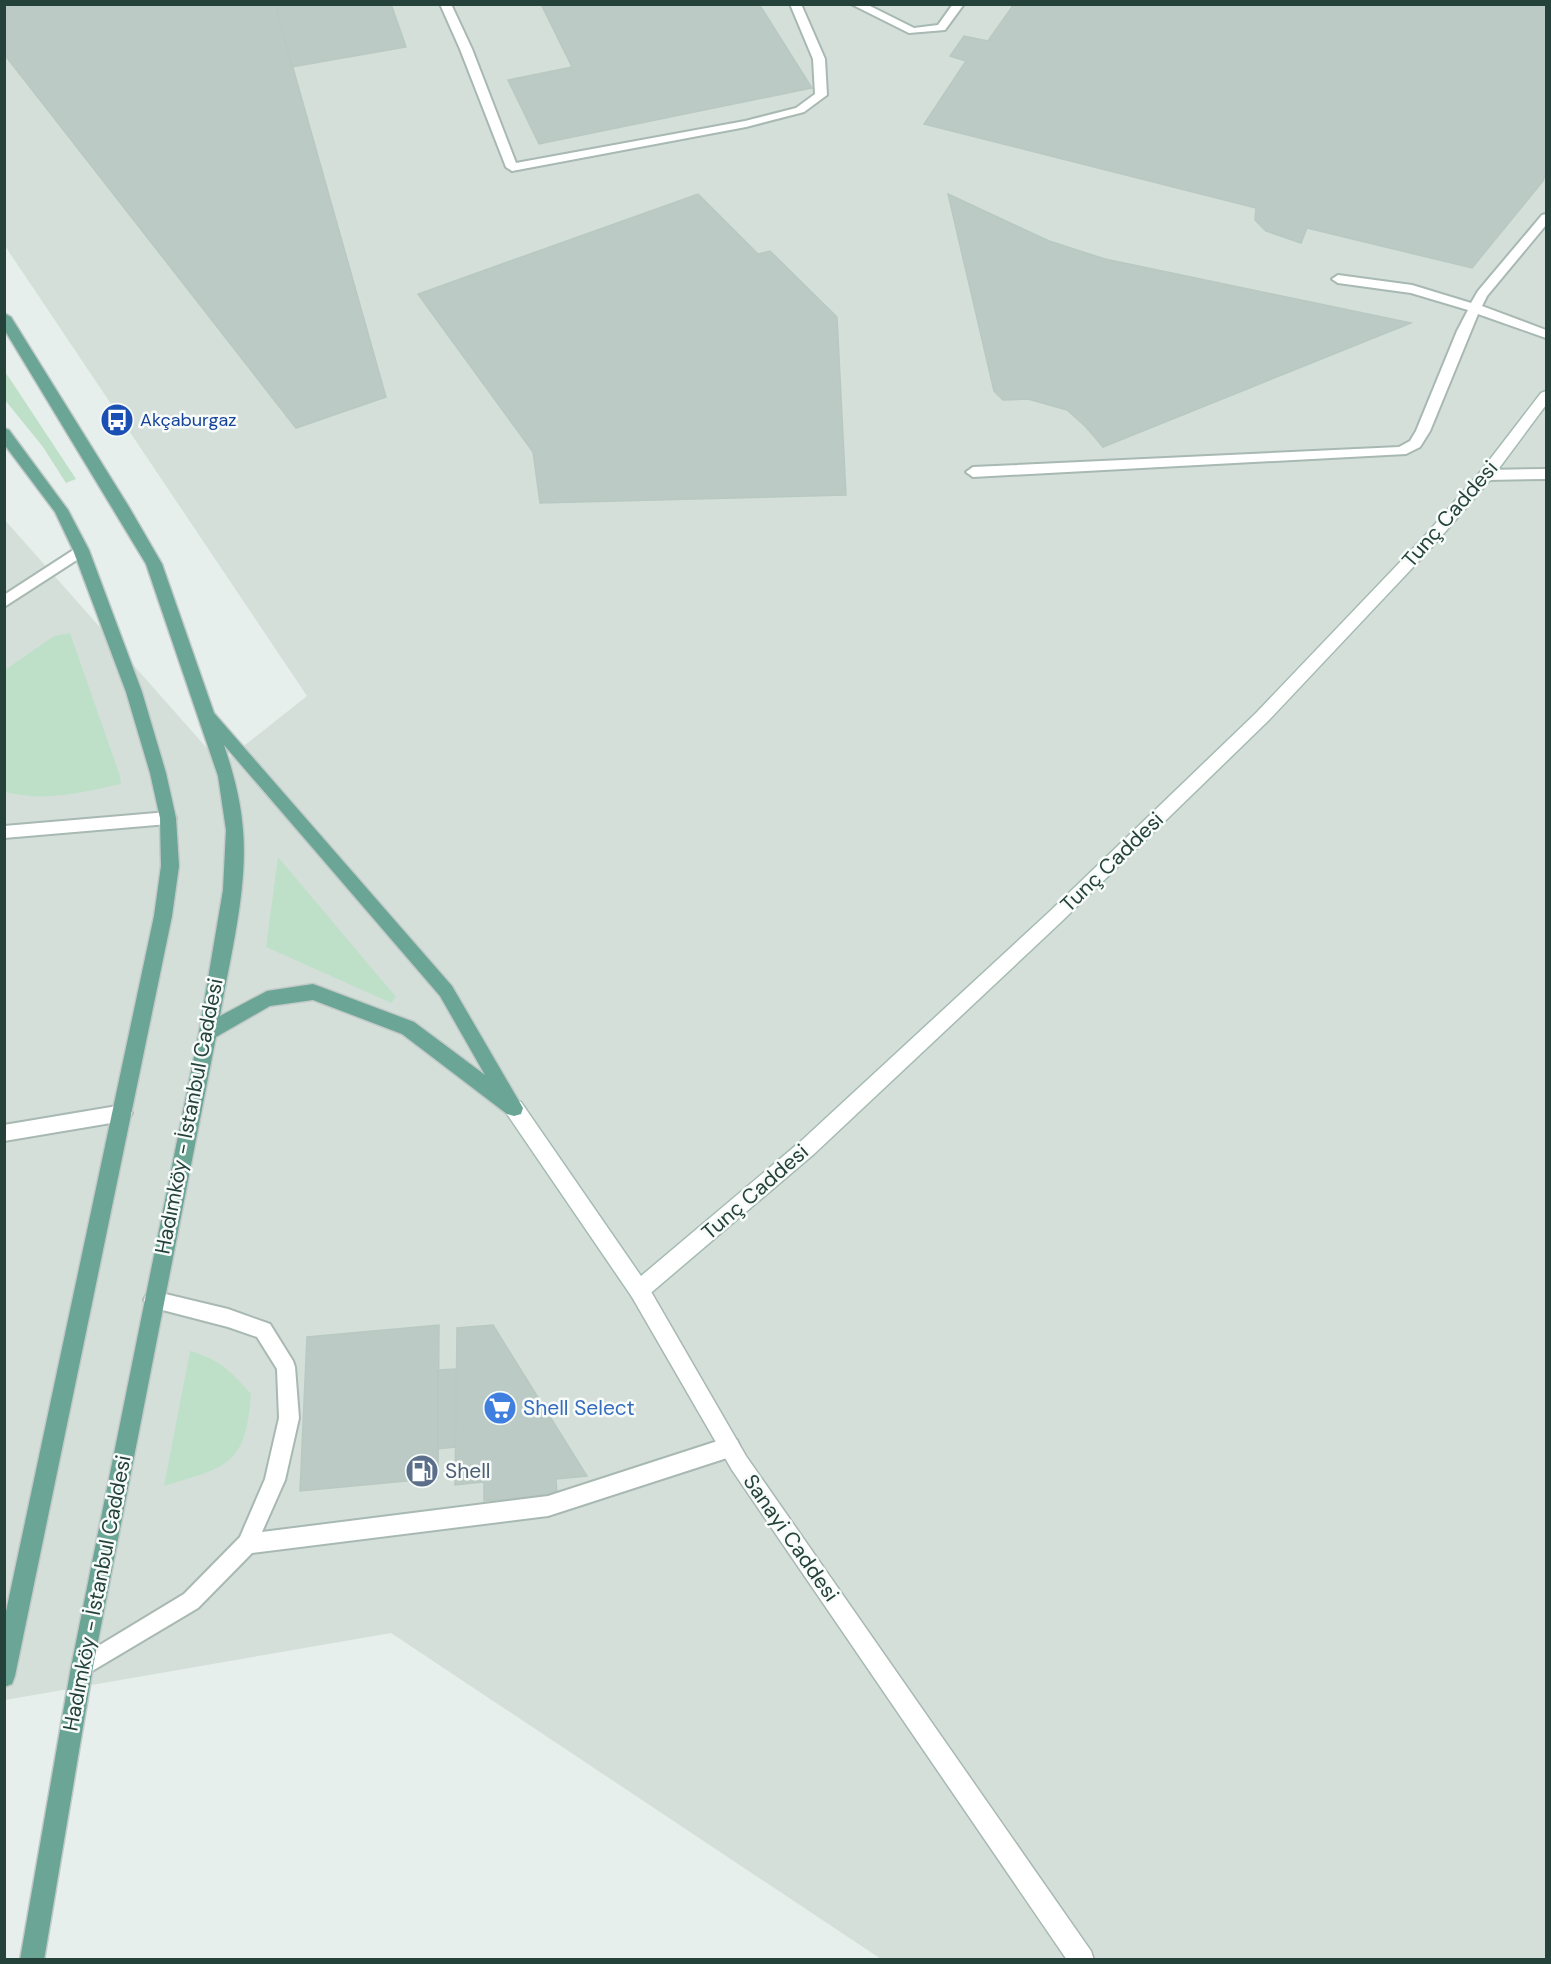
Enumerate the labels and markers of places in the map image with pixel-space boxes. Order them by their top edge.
bus stop icon: Akçaburgaz [99,402,135,438]
place label: Akçaburgaz [140,408,237,432]
supermarket icon: Shell Select [482,1390,518,1426]
place label: Shell Select [523,1394,635,1422]
fuel station icon: Shell [404,1453,440,1489]
place label: Shell [445,1457,491,1485]

